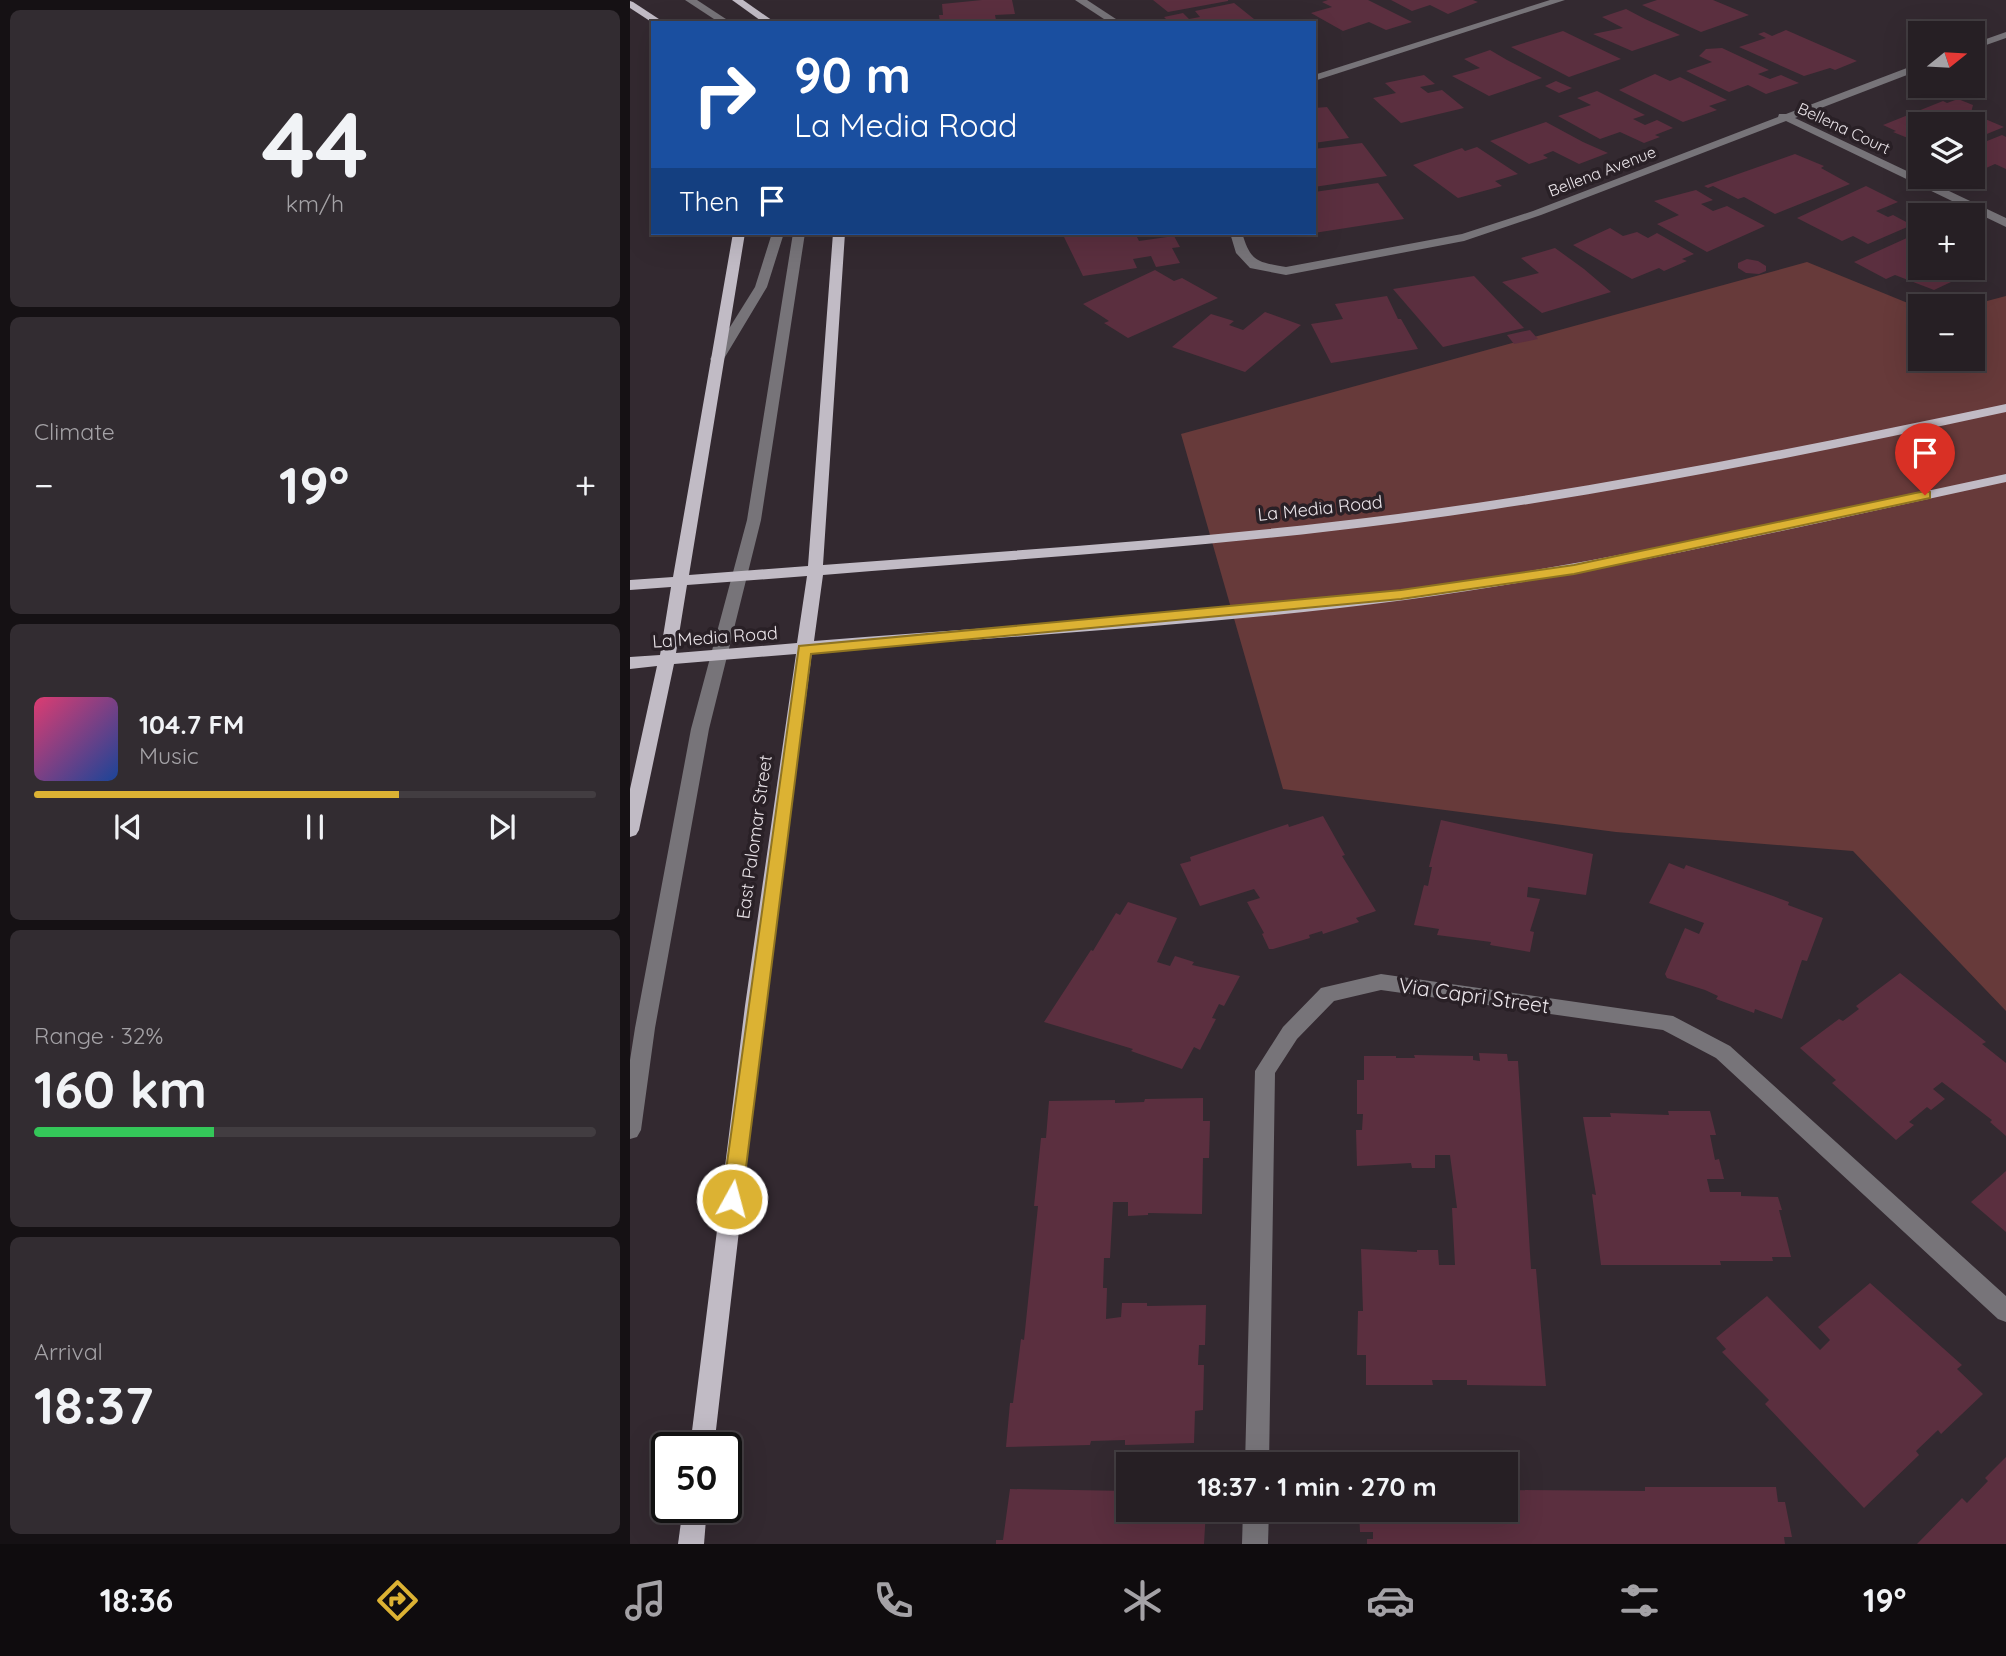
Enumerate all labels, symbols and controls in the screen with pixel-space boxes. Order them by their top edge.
north arrow [1908,21,1984,98]
map controls [1908,21,1985,371]
text: 90 m [794,44,911,105]
icon: right [679,49,770,140]
text: 44 [261,86,369,200]
street label: Bellena Court [1795,98,1893,158]
text: La Media Road [794,105,1017,145]
button: layers [1908,112,1985,189]
street label: Bellena Avenue [1545,141,1659,201]
icon: arrive [753,182,791,220]
text: Then [679,185,739,218]
text: km/h [286,189,344,218]
button: + [1908,203,1985,280]
button: − [1908,294,1985,371]
text: Climate [34,417,115,446]
pin [1895,423,1955,495]
icon: arrive [1906,434,1944,472]
text: 19° [279,452,349,517]
text: − [34,461,54,509]
text: + [575,461,596,509]
street label: La Media Road [1256,490,1384,526]
street label: La Media Road [651,621,779,653]
text: 104.7 FM [139,708,244,741]
text: Music [139,741,199,770]
street label: East Palomar Street [731,754,777,920]
icon: previous [109,808,147,846]
icon: pause [296,808,334,846]
icon: next [483,808,521,846]
street label: Via Capri Street [1397,972,1551,1018]
text: Range · 32% [34,1021,163,1050]
text: 160 km [34,1056,207,1121]
position arrow [695,1162,769,1236]
text: Arrival [34,1337,103,1366]
text: 18:37 [34,1372,153,1437]
speed limit sign: 50 [651,1432,742,1523]
text: 18:37 · 1 min · 270 m [1197,1470,1437,1503]
icon: directions [373,1576,422,1625]
icon: music [621,1576,670,1625]
icon: phone [869,1576,918,1625]
icon: climate [1118,1576,1167,1625]
icon: car [1366,1576,1415,1625]
icon: filters [1615,1576,1664,1625]
text: 18:36 [100,1580,173,1620]
text: 19° [1863,1580,1906,1620]

